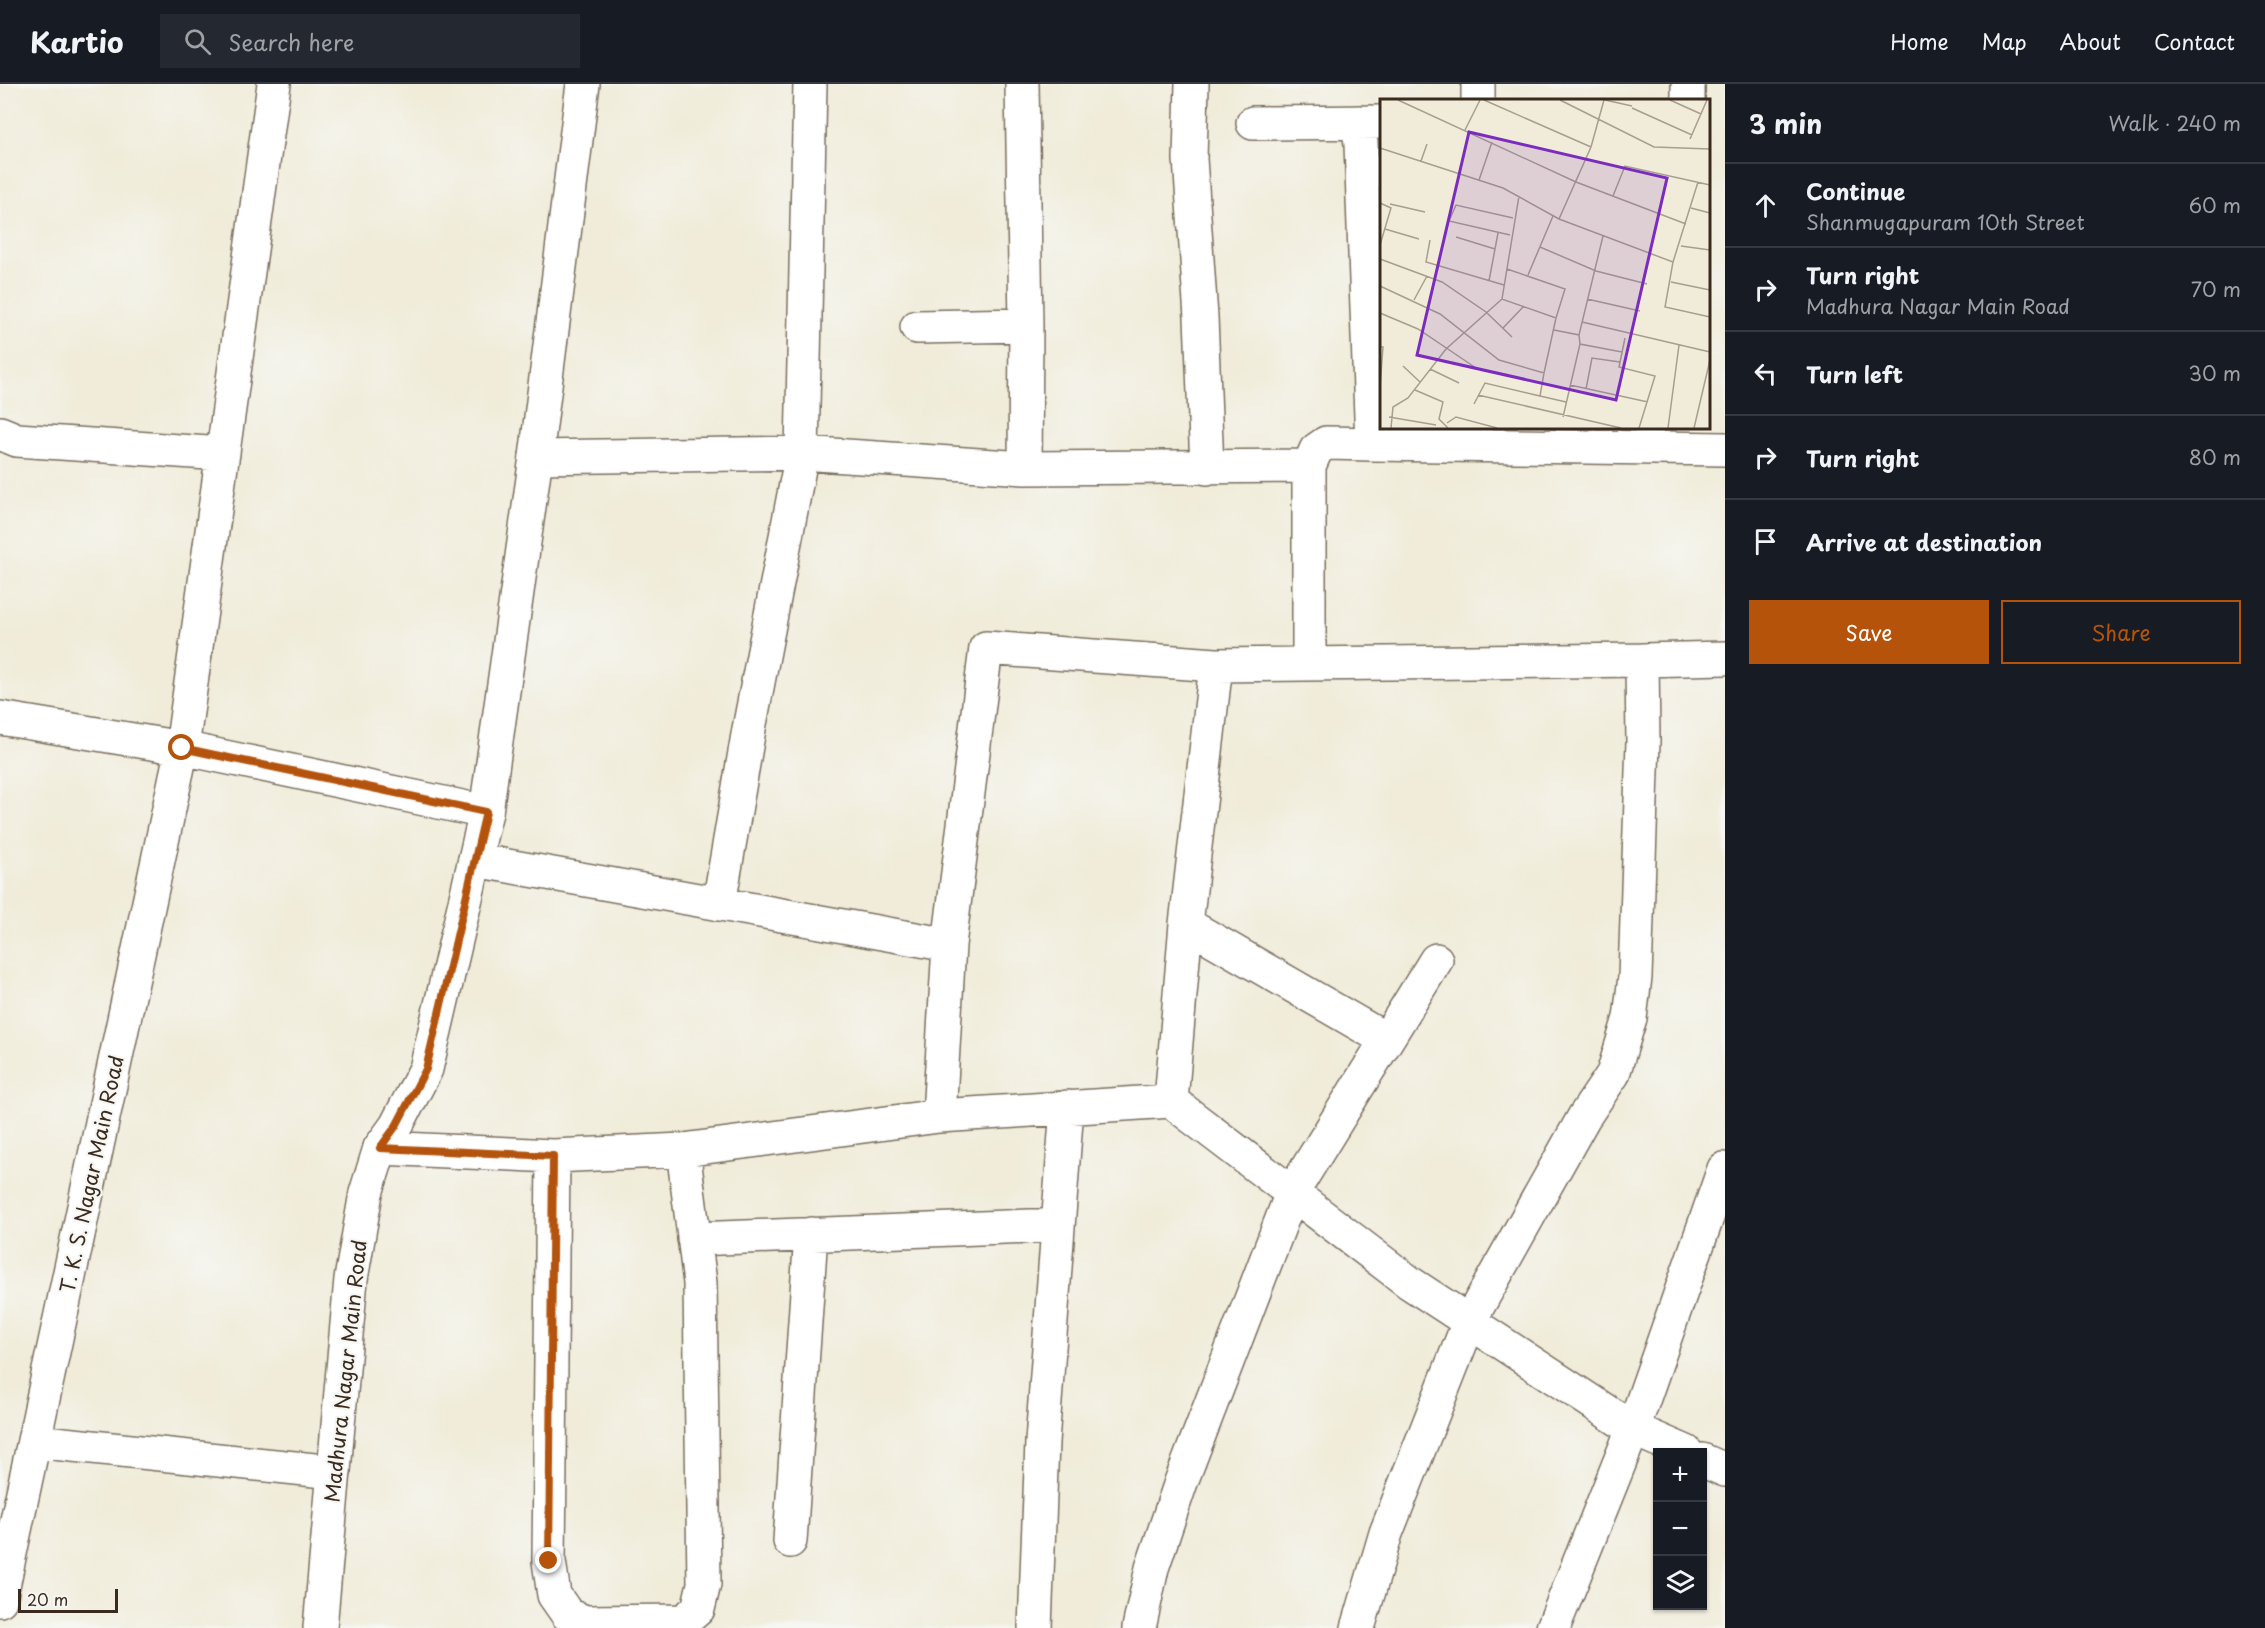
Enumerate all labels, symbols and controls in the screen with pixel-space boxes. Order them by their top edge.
search box [160,14,580,68]
text: Kartio [30,20,124,63]
icon: search [181,25,214,58]
text: Search here [229,25,354,58]
text: Home [1890,25,1949,57]
text: Map [1982,25,2027,57]
text: About [2060,25,2121,57]
text: Contact [2154,25,2235,57]
inset map [1380,99,1710,429]
text: 3 min [1749,104,1822,143]
text: Walk · 240 m [2108,108,2241,138]
text: Continue [1806,174,1905,207]
icon: ahead [1749,189,1782,222]
text: 60 m [2189,190,2241,220]
text: Shanmugapuram 10th Street [1806,207,2085,237]
text: Turn right [1806,258,1919,291]
icon: right [1749,273,1782,306]
text: 70 m [2191,274,2241,304]
text: Madhura Nagar Main Road [1806,291,2070,321]
icon: left [1749,357,1782,390]
text: Turn left [1806,357,1903,390]
text: 30 m [2188,358,2241,388]
icon: right [1749,441,1782,474]
text: Turn right [1806,441,1919,474]
text: 80 m [2189,442,2241,472]
icon: arrive [1749,525,1782,558]
text: Arrive at destination [1806,525,2042,558]
button: Save [1749,600,1989,664]
button: Share [2001,600,2241,664]
route start [168,734,194,760]
street label: T. K. S. Nagar Main Road [51,1053,131,1295]
street label: Madhura Nagar Main Road [316,1238,374,1504]
map controls [1653,1448,1707,1610]
button: + [1653,1448,1707,1502]
button: − [1653,1502,1707,1556]
route end [535,1547,561,1573]
button: layers [1653,1556,1707,1610]
scale bar [18,1586,118,1614]
text: 20 m [27,1587,68,1611]

